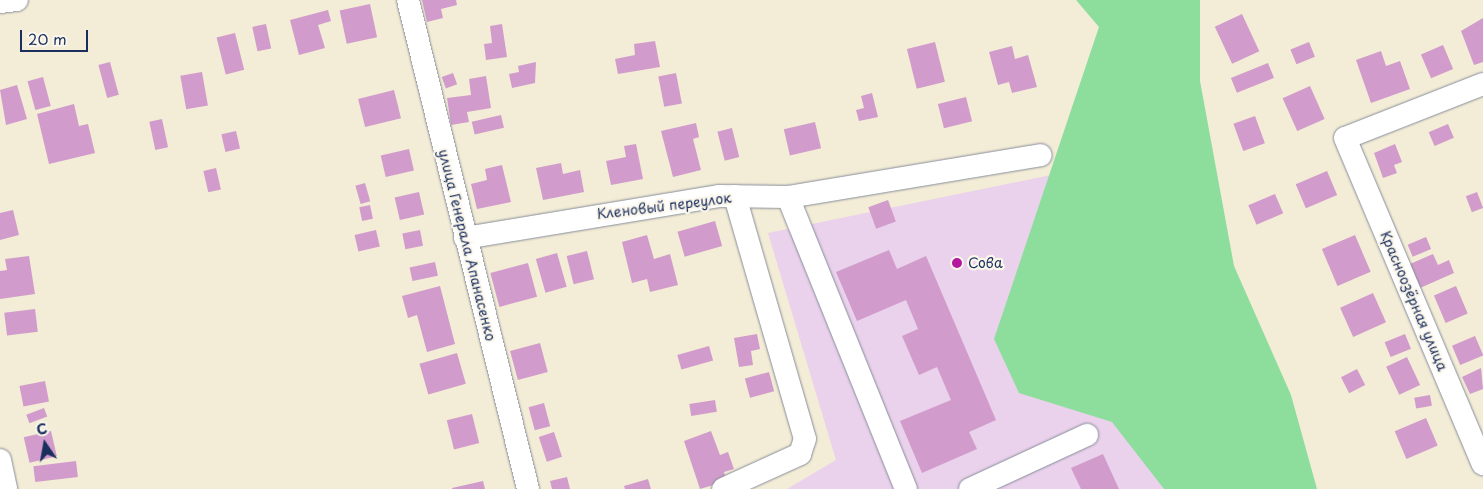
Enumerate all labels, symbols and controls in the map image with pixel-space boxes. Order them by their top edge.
scale bar [22,20,90,52]
text: 20 m [28,27,67,50]
street label: улица Генерала Апанасенко [435,147,499,343]
street label: Кленовый переулок [596,189,732,223]
street label: Красноозёрная улица [1377,228,1451,374]
place label: Сова [968,255,1003,271]
marker: Сова [950,256,964,270]
text: С [34,417,49,440]
north arrow [20,419,70,469]

